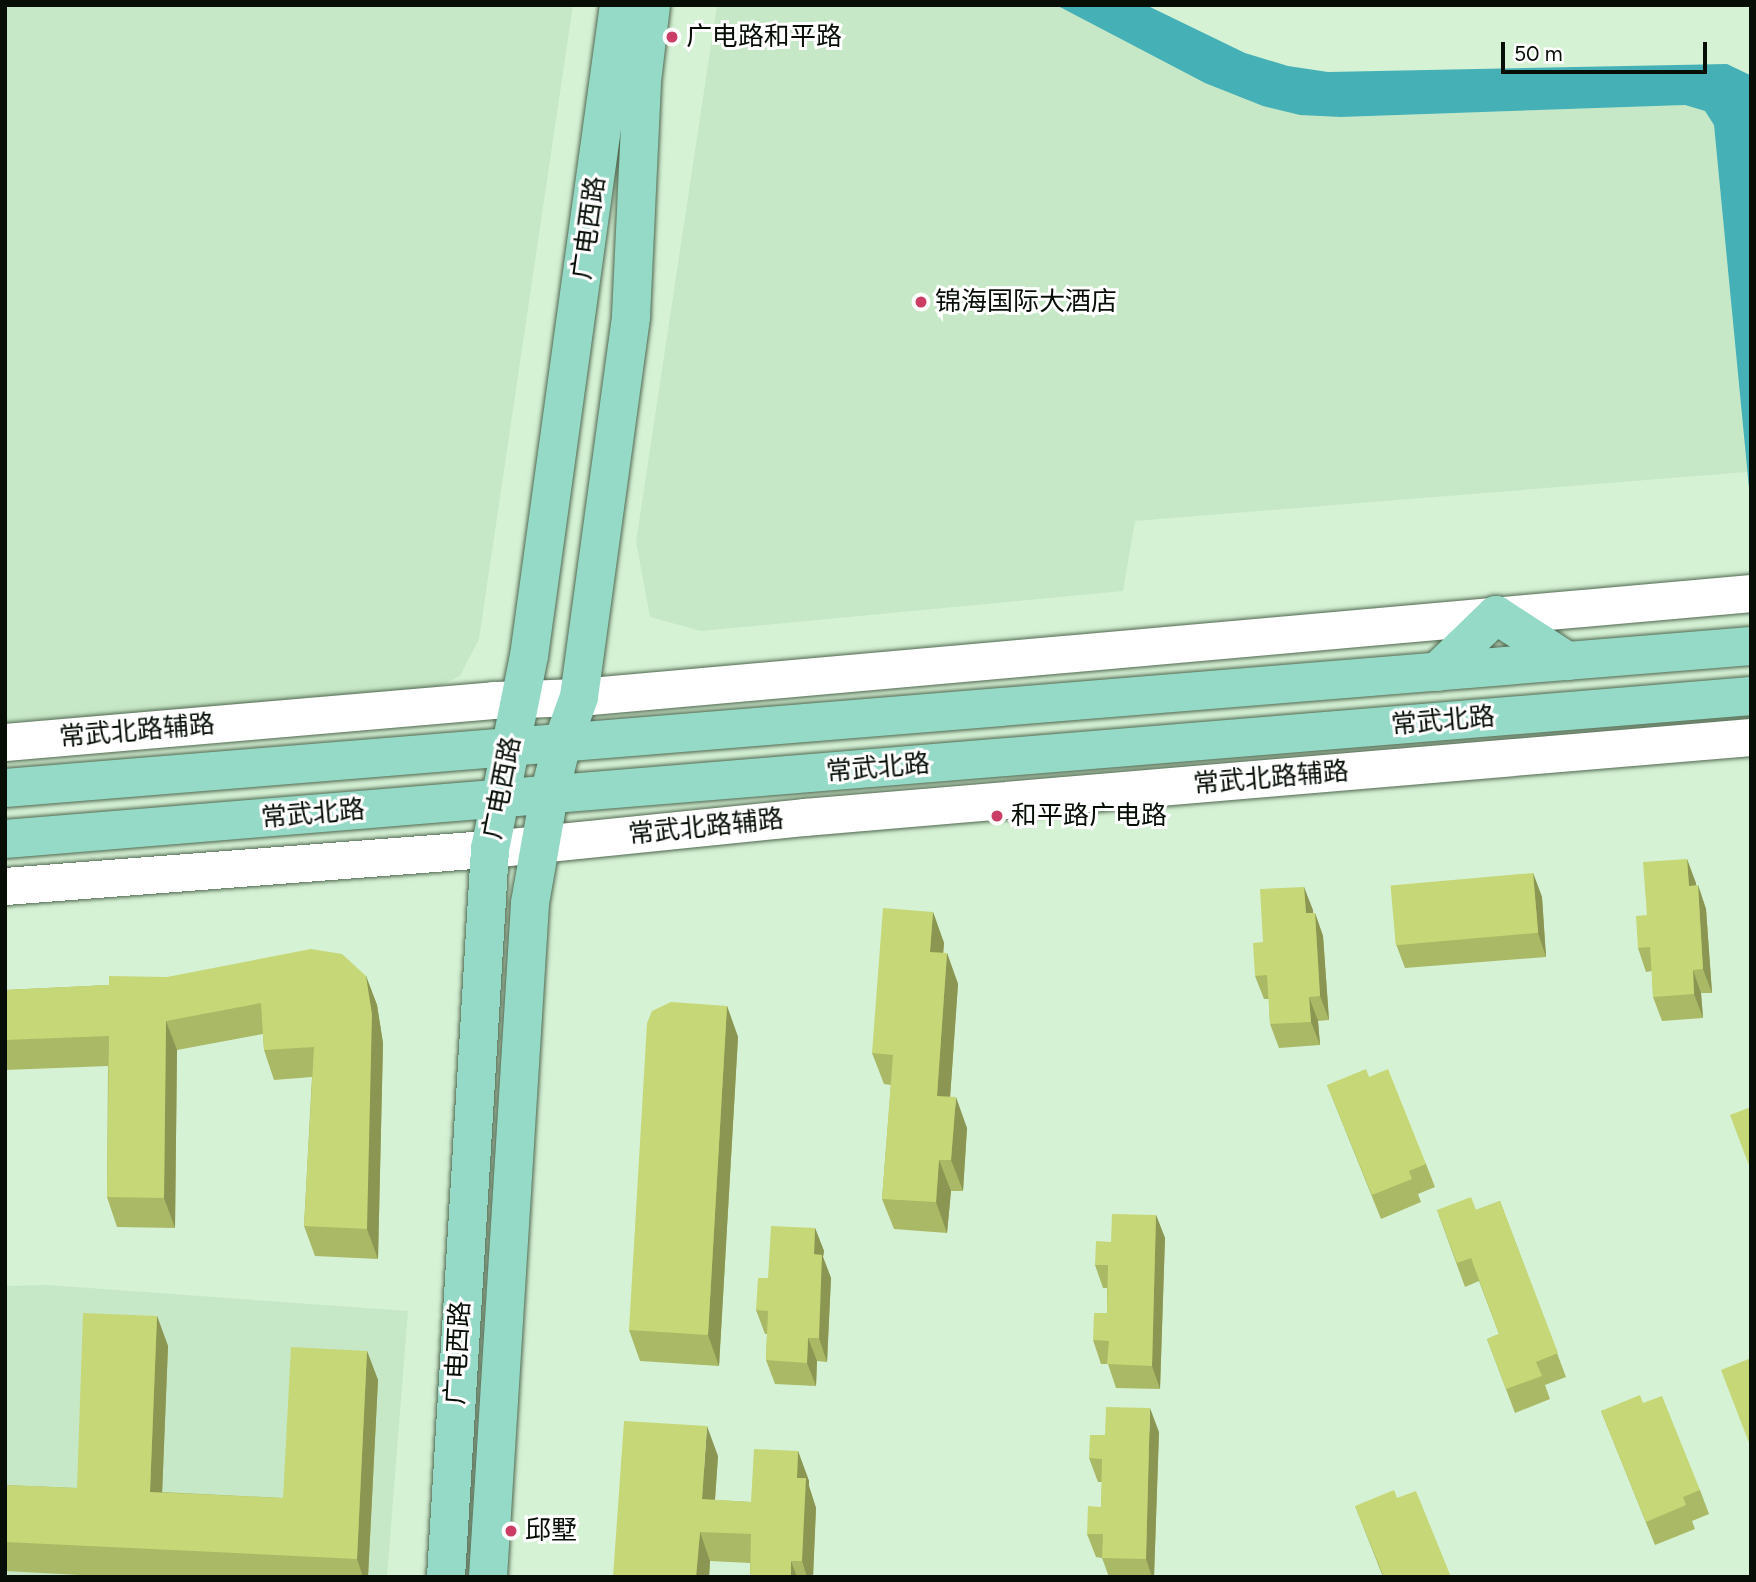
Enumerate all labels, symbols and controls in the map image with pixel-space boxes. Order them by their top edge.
place label: 广电路和平路 [686,21,842,53]
scale bar [1504,28,1710,72]
marker: 广电路和平路 [664,29,680,45]
text: 50 m [1514,41,1563,66]
street label: 广电西路 [566,174,612,282]
place label: 锦海国际大酒店 [935,286,1117,318]
marker: 锦海国际大酒店 [913,294,929,310]
street label: 常武北路 [1390,701,1496,741]
street label: 常武北路辅路 [58,709,216,753]
street label: 广电西路 [477,734,527,842]
street label: 常武北路 [825,748,931,788]
street label: 常武北路辅路 [1192,756,1350,800]
street label: 常武北路 [260,794,366,834]
place label: 和平路广电路 [1011,800,1167,832]
street label: 常武北路辅路 [627,803,785,851]
marker: 和平路广电路 [989,808,1005,824]
street label: 广电西路 [440,1300,476,1406]
place label: 邱墅 [525,1515,577,1547]
marker: 邱墅 [503,1523,519,1539]

